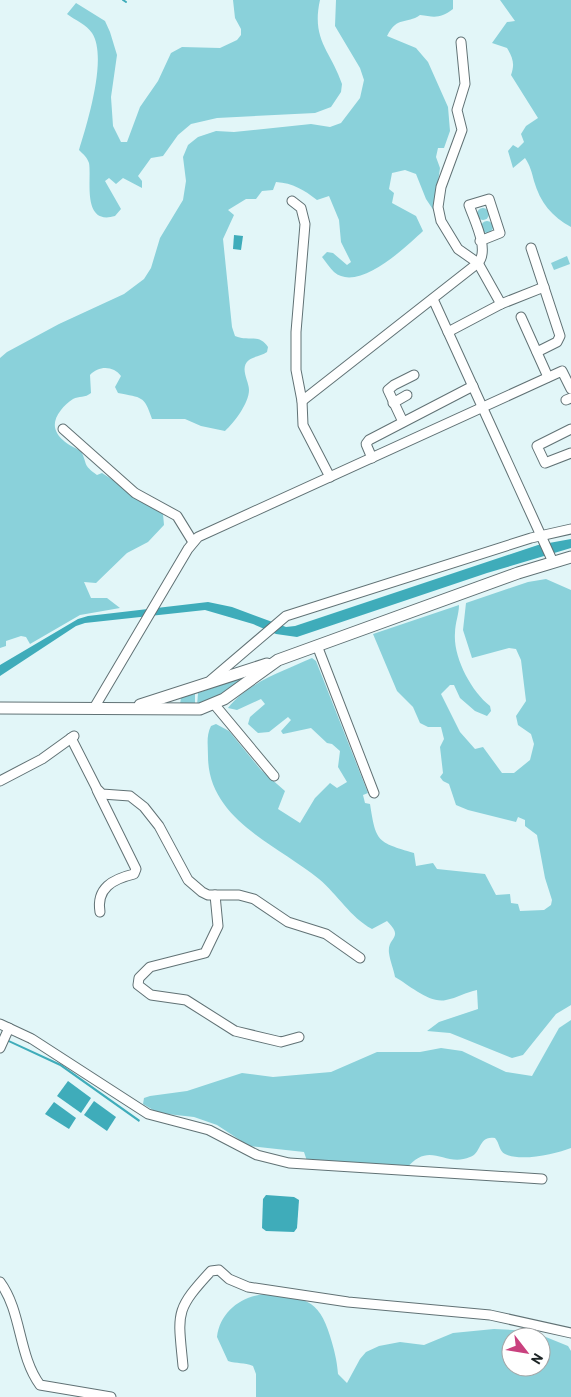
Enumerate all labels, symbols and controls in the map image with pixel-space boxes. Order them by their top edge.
north arrow [501,1327,551,1377]
text: N [528,1351,547,1367]

